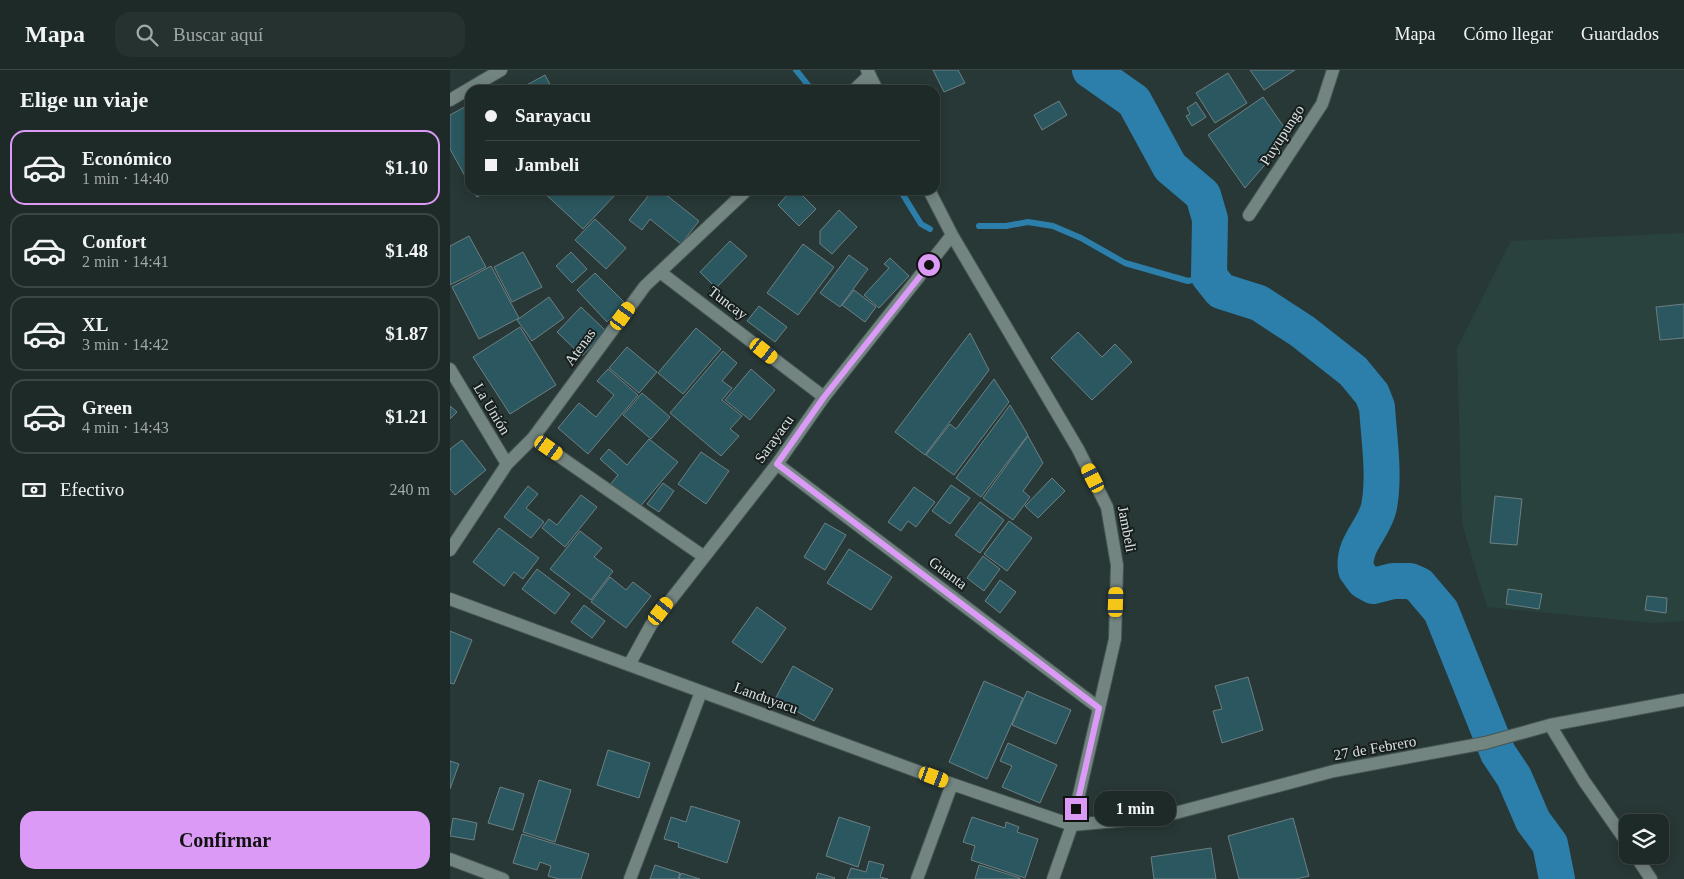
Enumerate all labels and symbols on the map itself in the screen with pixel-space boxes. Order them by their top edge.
street label: Puyupungo [1257,102,1307,168]
route start [918,254,940,276]
street label: Tuncay [705,283,751,323]
car [608,299,637,333]
street label: Atenas [561,325,599,369]
car [747,336,780,366]
street label: La Unión [470,380,514,438]
street label: Sarayacu [751,412,797,466]
car [532,433,565,463]
car [1079,461,1106,495]
street label: Jambeli [1115,505,1139,553]
street label: Guanta [926,554,970,593]
car [1107,587,1124,617]
car [645,595,676,627]
street label: Landuyacu [732,679,801,717]
street label: 27 de Febrero [1333,733,1417,763]
car [917,765,950,789]
callout: 1 min [1094,792,1176,826]
route end [1065,798,1087,820]

